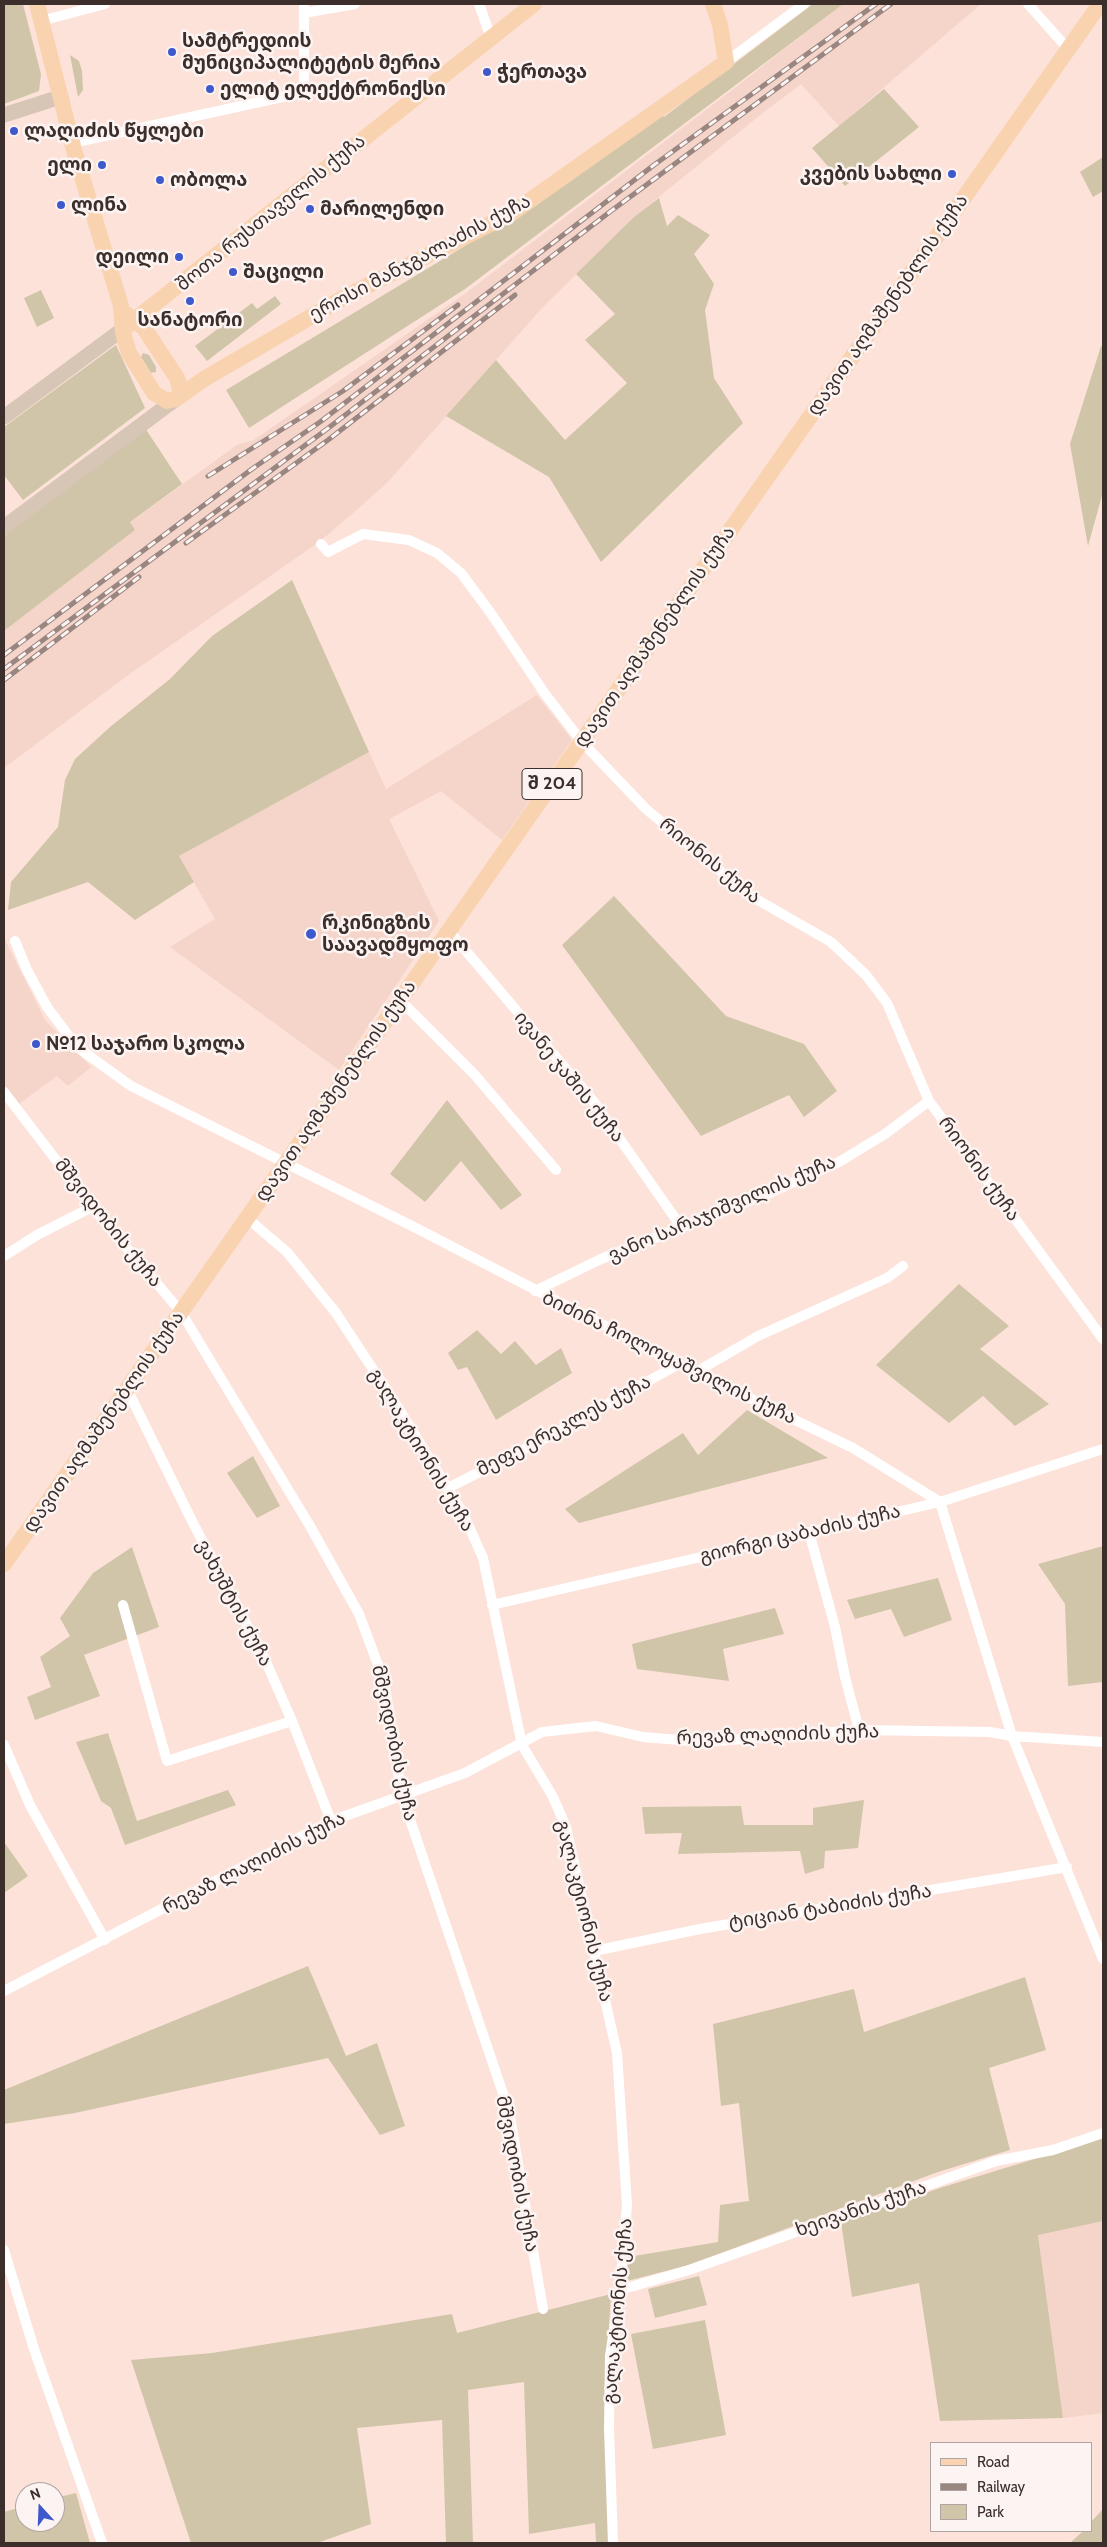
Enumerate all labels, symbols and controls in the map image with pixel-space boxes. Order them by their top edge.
place label: სამტრედიის მუნიციპალიტეტის მერია [182,30,441,74]
marker: სამტრედიის მუნიციპალიტეტის მერია [166,46,178,58]
place label: ჭერთავა [497,61,587,83]
marker: ჭერთავა [481,66,493,78]
place label: ელიტ ელექტრონიქსი [220,78,446,100]
marker: ელიტ ელექტრონიქსი [204,83,216,95]
place label: ლაღიძის წყლები [24,120,204,142]
marker: ლაღიძის წყლები [8,125,20,137]
street label: შოთა რუსთაველის ქუჩა [172,130,370,296]
place label: ელი [47,154,92,176]
marker: ელი [96,159,108,171]
place label: კვების სახლი [800,163,942,185]
marker: კვების სახლი [946,168,958,180]
place label: ობოლა [170,169,247,191]
marker: ობოლა [154,174,166,186]
street label: ეროსი მანჯგალაძის ქუჩა [305,190,535,326]
street label: დავით აღმაშენებლის ქუჩა [803,190,973,420]
place label: ლინა [71,194,127,216]
place label: მარილენდი [320,198,444,220]
marker: ლინა [55,199,67,211]
marker: მარილენდი [304,203,316,215]
place label: დეილი [96,246,169,268]
marker: დეილი [173,251,185,263]
place label: შაცილი [243,261,324,283]
marker: შაცილი [227,266,239,278]
marker: სანატორი [184,295,196,307]
place label: სანატორი [138,309,242,331]
street label: დავით აღმაშენებლის ქუჩა [570,522,740,752]
road number: შ 204 [522,769,582,800]
street label: რიონის ქუჩა [655,813,765,909]
place label: რკინიგზის საავადმყოფო [322,912,469,956]
marker: რკინიგზის საავადმყოფო [304,927,318,941]
street label: დავით აღმაშენებლის ქუჩა [251,976,421,1206]
street label: ივანე ჯაშის ქუჩა [509,1007,629,1147]
place label: №12 საჯარო სკოლა [46,1033,245,1055]
marker: №12 საჯარო სკოლა [30,1038,42,1050]
street label: რიონის ქუჩა [933,1112,1025,1226]
street label: ვანო სარაჯიშვილის ქუჩა [605,1151,839,1267]
street label: მშვიდობის ქუჩა [49,1154,167,1292]
street label: ბიძინა ჩოლოყაშვილის ქუჩა [538,1286,800,1430]
street label: დავით აღმაშენებლის ქუჩა [19,1307,189,1537]
street label: გალაკტიონის ქუჩა [363,1364,479,1536]
street label: მეფე ერეკლეს ქუჩა [473,1370,655,1482]
street label: გიორგი ცაბაძის ქუჩა [697,1500,903,1568]
street label: ვახუშტის ქუჩა [191,1535,277,1671]
street label: მშვიდობის ქუჩა [366,1663,422,1823]
street label: რევაზ ლაღიძის ქუჩა [676,1720,880,1750]
street label: რევაზ ლაღიძის ქუჩა [158,1807,350,1919]
street label: გალაკტიონის ქუჩა [550,1818,618,2004]
street label: ტიციან ტაბიძის ქუჩა [727,1880,933,1934]
street label: მშვიდობის ქუჩა [491,2094,543,2254]
street label: ხეივანის ქუჩა [793,2176,929,2242]
street label: გალაკტიონის ქუჩა [599,2217,637,2405]
legend [930,2442,1092,2532]
text: Road [977,2453,1010,2471]
text: Railway [977,2478,1025,2496]
north arrow [15,2482,65,2532]
text: N [27,2484,43,2504]
text: Park [977,2503,1004,2521]

